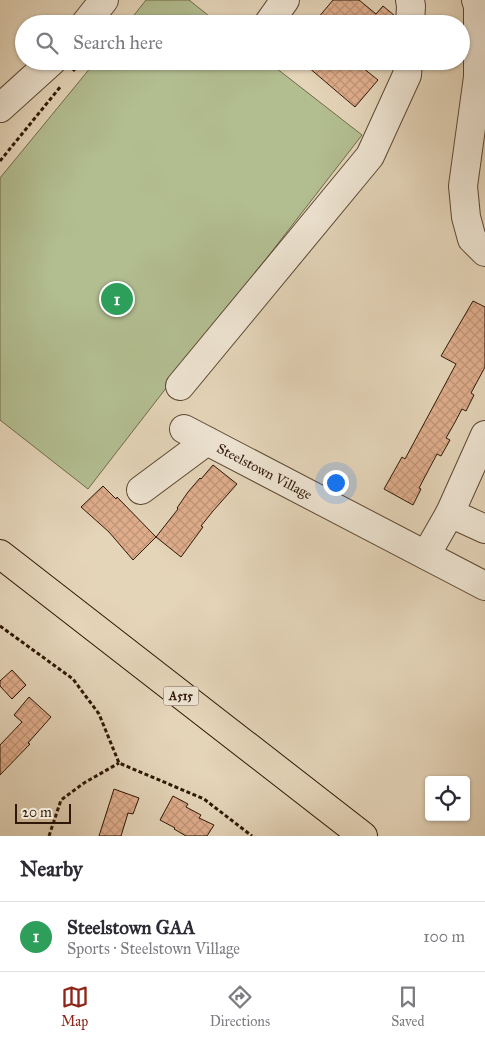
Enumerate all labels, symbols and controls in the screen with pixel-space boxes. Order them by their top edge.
search box [15,15,470,70]
icon: search [33,29,61,57]
text: Search here [73,31,163,54]
pin: 1 [101,280,133,318]
street label: Steelstown Village [214,440,315,503]
your location [323,470,349,496]
road number: A515 [164,686,198,706]
map controls [425,776,470,821]
button: locate [425,776,470,821]
scale bar [15,801,71,824]
text: 20 m [22,804,52,821]
text: Nearby [20,856,83,882]
text: Steelstown GAA [67,916,195,939]
text: 1 [33,927,39,946]
text: 100 m [423,927,465,946]
text: Sports · Steelstown Village [67,939,240,958]
tab: Map [61,983,89,1030]
tab: Directions [210,983,270,1030]
tab: Saved [391,983,424,1030]

